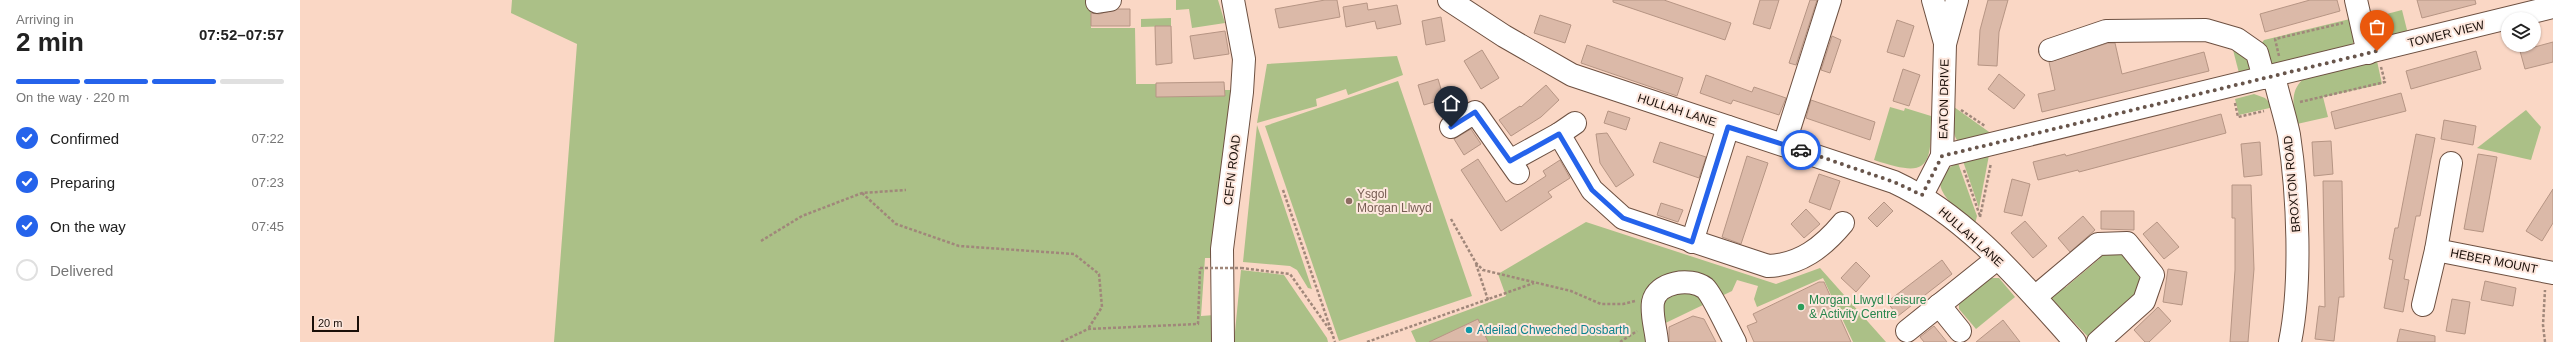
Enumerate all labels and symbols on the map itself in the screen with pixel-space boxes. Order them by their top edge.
pin [2360,10,2394,51]
street label: TOWER VIEW [2406,18,2486,50]
street label: EATON DRIVE [1936,59,1952,139]
pin [1434,86,1468,127]
street label: HULLAH LANE [1636,91,1718,129]
courier [1781,130,1821,170]
street label: CEFN ROAD [1221,134,1243,206]
street label: BROXTON ROAD [2281,135,2303,233]
place label: Ysgol Morgan Llwyd [1357,187,1432,215]
marker: Ysgol Morgan Llwyd [1344,196,1354,206]
street label: HULLAH LANE [1936,204,2006,270]
street label: HEBER MOUNT [2449,246,2540,276]
place label: Morgan Llwyd Leisure & Activity Centre [1809,293,1927,321]
marker: Morgan Llwyd Leisure & Activity Centre [1796,302,1806,312]
scale bar [312,314,359,333]
place label: Adeilad Chweched Dosbarth [1477,323,1629,337]
marker: Adeilad Chweched Dosbarth [1464,325,1474,335]

